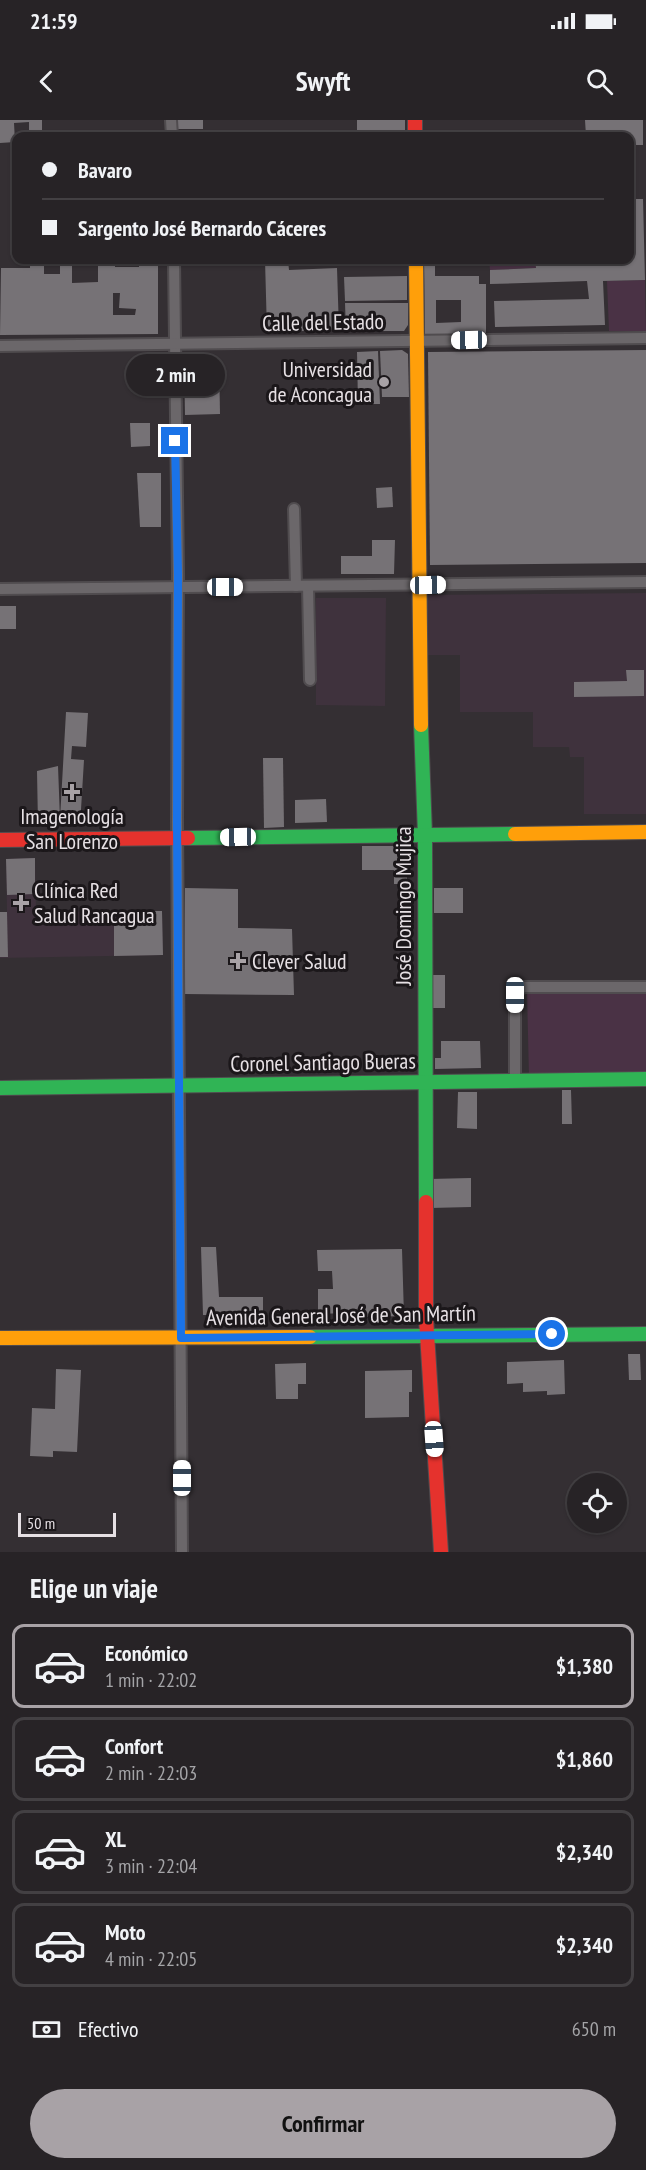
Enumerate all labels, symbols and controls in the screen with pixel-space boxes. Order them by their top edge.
text: 21:59 [30,7,78,35]
text: Swyft [296,64,350,98]
icon: back [30,65,63,98]
icon: search [583,65,616,98]
text: Bavaro [78,156,132,184]
text: Sargento José Bernardo Cáceres [78,214,326,242]
street label: Calle del Estado [262,307,384,337]
car [451,331,487,349]
callout: 2 min [126,354,225,396]
place label: Universidad de Aconcagua [268,355,372,408]
text: 2 min [155,362,196,388]
marker: Universidad de Aconcagua [377,375,391,389]
route end [161,427,188,454]
car [410,576,446,594]
car [207,578,243,596]
marker: Imagenología San Lorenzo [63,783,81,801]
place label: Imagenología San Lorenzo [20,802,124,855]
street label: José Domingo Mujica [389,826,417,987]
car [220,828,256,846]
place label: Clínica Red Salud Rancagua [34,876,155,929]
marker: Clínica Red Salud Rancagua [12,894,30,912]
place label: Clever Salud [252,947,347,975]
marker: Clever Salud [229,952,247,970]
car [506,977,524,1013]
street label: Coronel Santiago Bueras [230,1046,416,1078]
street label: Avenida General José de San Martín [206,1299,476,1331]
route start [538,1320,565,1347]
car [424,1420,444,1458]
car [173,1460,191,1496]
map controls [567,1473,627,1533]
button: locate [567,1473,627,1533]
scale bar [18,1510,116,1538]
text: 50 m [27,1513,55,1533]
text: Elige un viaje [30,1571,158,1605]
icon: car [33,1639,87,1693]
text: Económico [105,1639,188,1667]
text: $1,380 [556,1652,613,1680]
text: 1 min · 22:02 [105,1667,197,1693]
icon: car [33,1732,87,1786]
text: Confort [105,1732,163,1760]
text: $1,860 [556,1745,613,1773]
text: 2 min · 22:03 [105,1760,197,1786]
icon: car [33,1825,87,1879]
text: XL [105,1825,126,1853]
text: $2,340 [556,1838,613,1866]
text: 3 min · 22:04 [105,1853,197,1879]
icon: car [33,1918,87,1972]
text: Moto [105,1918,146,1946]
text: $2,340 [556,1931,613,1959]
text: 4 min · 22:05 [105,1946,197,1972]
icon: cash [30,2013,63,2046]
text: Efectivo [78,2015,139,2043]
text: 650 m [572,2016,616,2042]
button: Confirmar [30,2089,616,2158]

